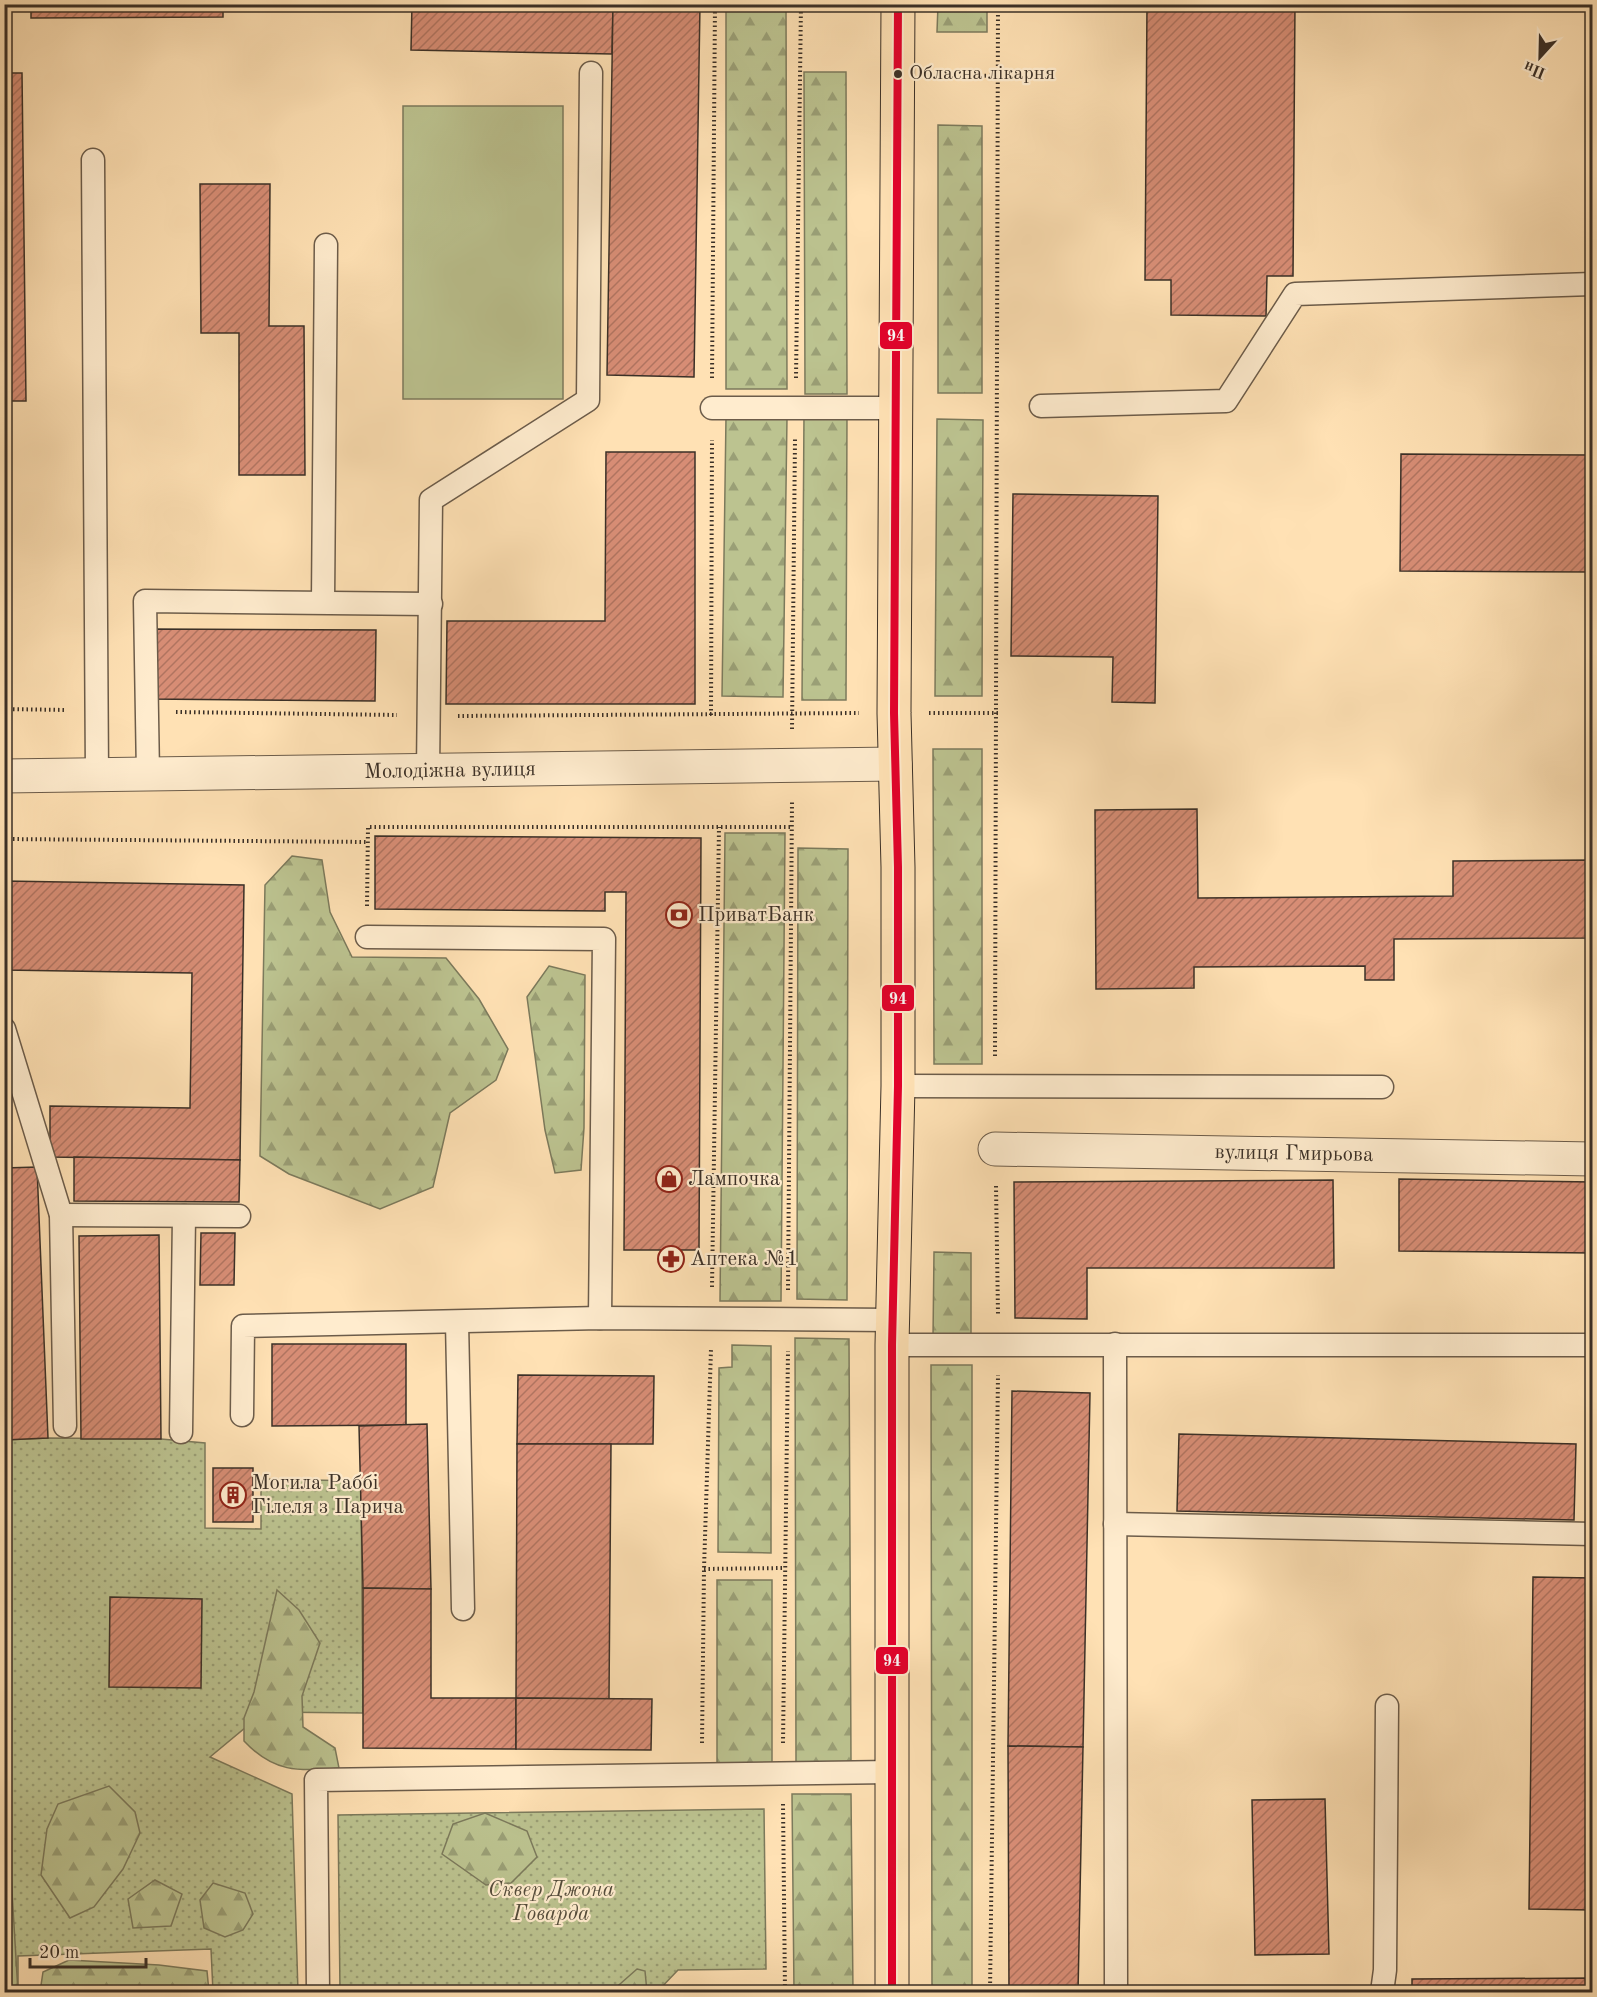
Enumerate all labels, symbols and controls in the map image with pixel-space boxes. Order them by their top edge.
north arrow [1510,27,1570,87]
text: Пн [1522,58,1548,81]
place label: Обласна лікарня [909,64,1055,84]
marker: Обласна лікарня [892,68,904,80]
line badge: 94 [879,321,913,350]
text: 94 [887,329,905,345]
street label: Молодіжна вулиця [364,759,536,783]
bank icon: ПриватБанк [664,900,694,930]
place label: ПриватБанк [698,905,815,926]
line badge: 94 [881,984,915,1012]
text: 94 [889,992,907,1008]
street label: вулиця Гмирьова [1214,1142,1374,1166]
shop icon: Лампочка [654,1164,684,1194]
place label: Лампочка [688,1169,780,1190]
pharmacy icon: Аптека №1 [656,1244,686,1274]
place label: Аптека №1 [690,1249,799,1270]
place label: Могила Раббі Гілеля з Парича [252,1473,404,1518]
building icon: Могила Раббі Гілеля з Парича [218,1480,248,1510]
line badge: 94 [875,1646,909,1675]
text: 94 [883,1654,901,1670]
park label: Сквер Джона Говарда [488,1880,614,1925]
scale bar [30,1931,146,1969]
text: 20 m [39,1944,79,1962]

